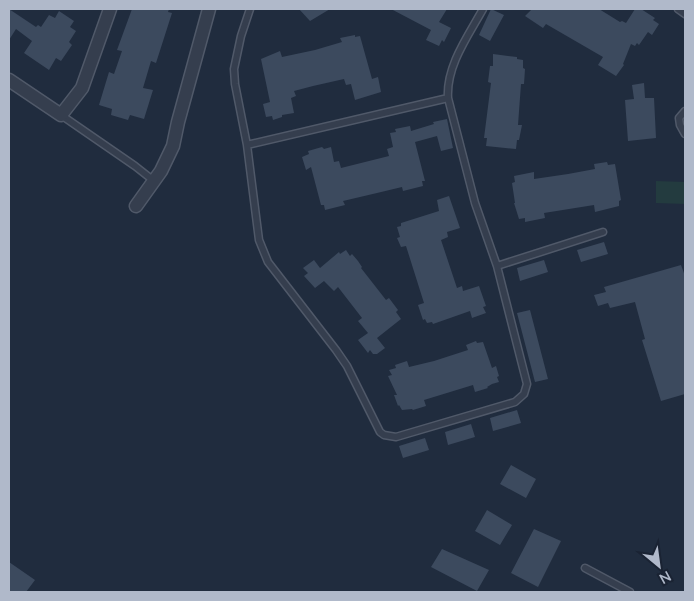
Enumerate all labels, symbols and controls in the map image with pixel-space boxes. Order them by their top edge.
north arrow [634,541,684,591]
text: N [657,568,674,588]

